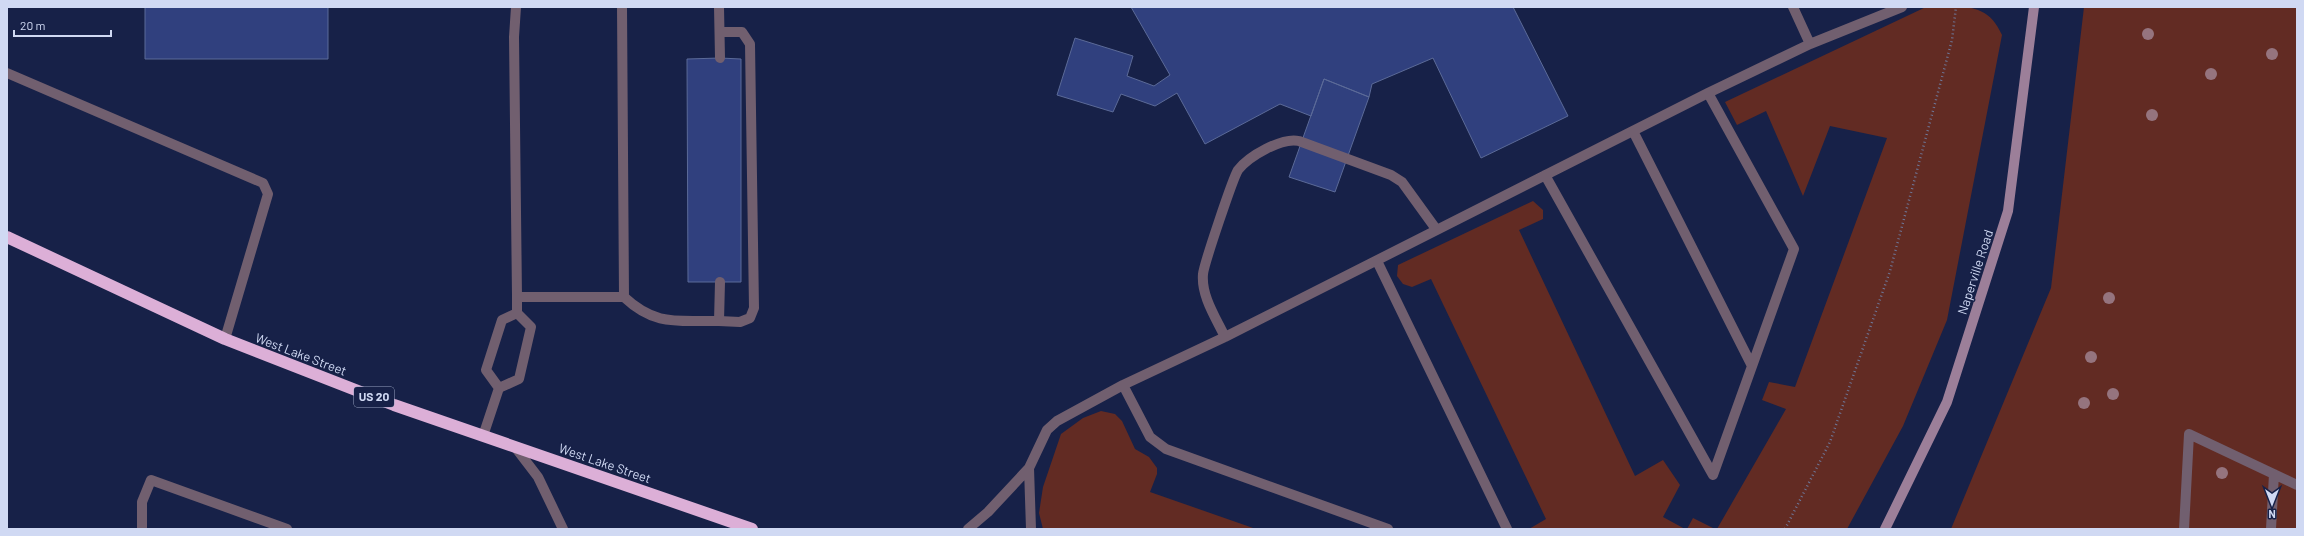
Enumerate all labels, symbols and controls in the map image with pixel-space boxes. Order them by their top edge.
scale bar [14,12,111,38]
text: 20 m [20,18,46,32]
street label: Naperville Road [1954,228,1996,316]
street label: West Lake Street [253,329,349,379]
road number: US 20 [354,387,394,407]
street label: West Lake Street [557,440,653,486]
north arrow [2252,484,2292,524]
text: N [2268,508,2276,521]

